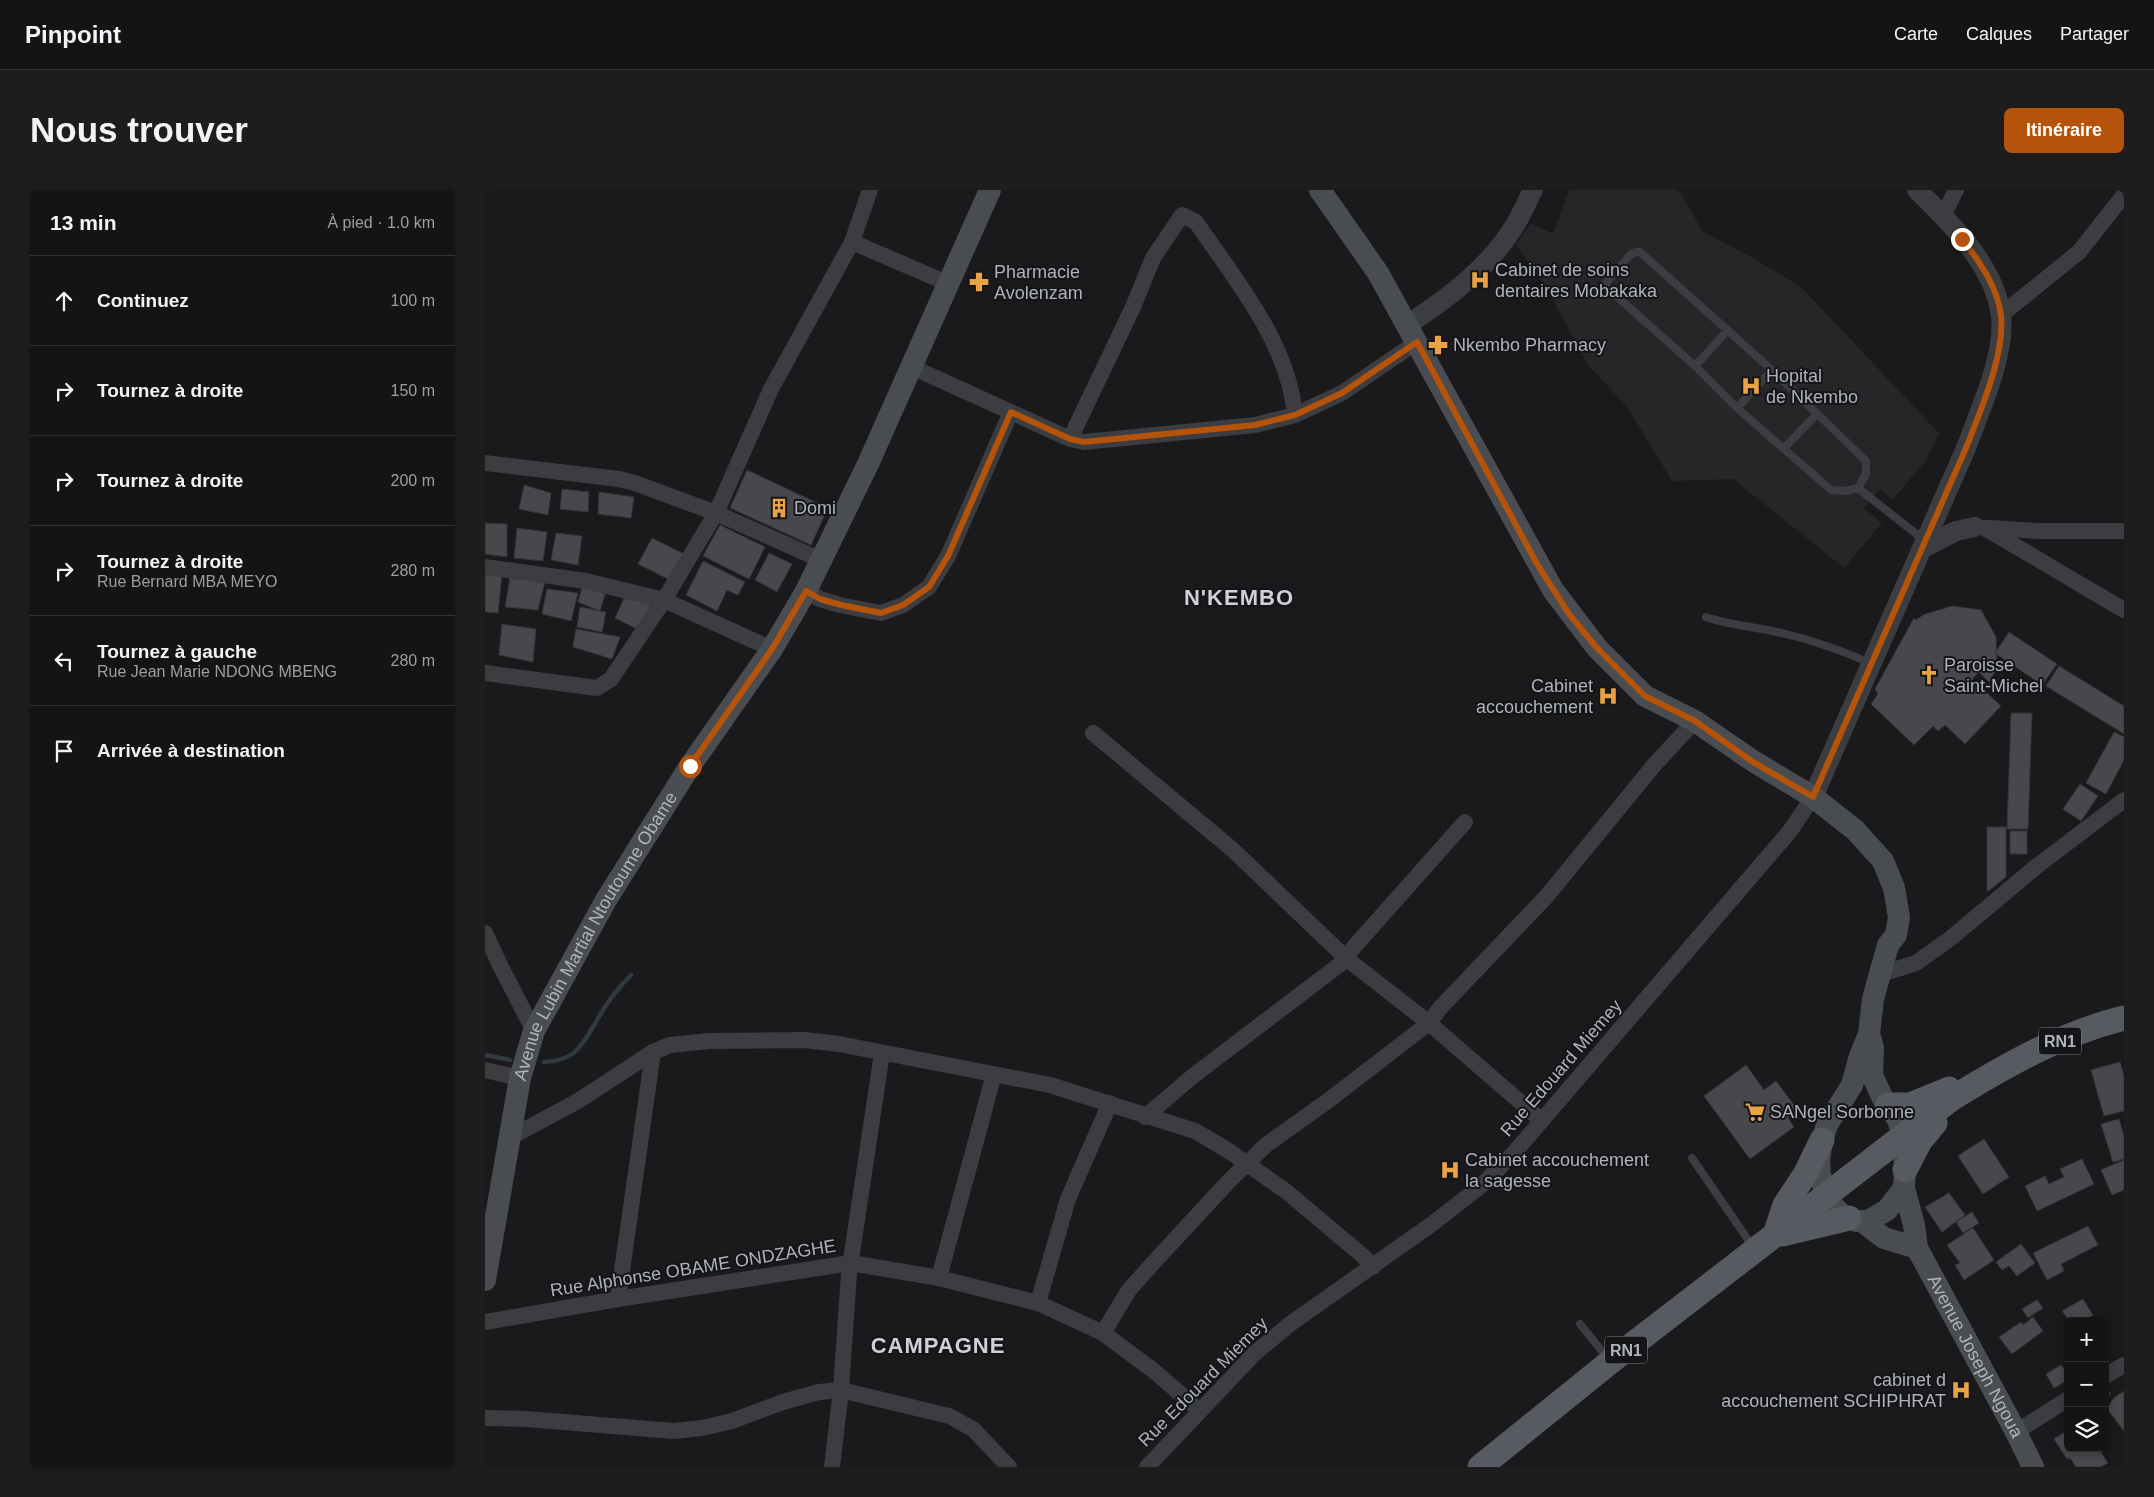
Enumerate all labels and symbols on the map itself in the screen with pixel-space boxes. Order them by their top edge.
route end [1951,228,1974,251]
place label: Cabinet de soins dentaires Mobakaka [1495,260,1658,301]
place label: Pharmacie Avolenzam [994,262,1083,303]
hospital icon: Cabinet de soins dentaires Mobakaka [1469,269,1491,291]
pharmacy icon: Pharmacie Avolenzam [968,271,990,293]
pharmacy icon: Nkembo Pharmacy [1427,334,1449,356]
place label: Nkembo Pharmacy [1453,335,1606,355]
place label: Hopital de Nkembo [1766,366,1858,407]
hospital icon: Hopital de Nkembo [1740,375,1762,397]
building icon: Domi [768,497,790,519]
place label: Domi [794,498,836,518]
district label: N'KEMBO [1184,585,1294,610]
place label: Paroisse Saint-Michel [1944,655,2043,696]
church icon: Paroisse Saint-Michel [1918,664,1940,686]
place label: Cabinet accouchement [1476,676,1593,717]
hospital icon: Cabinet accouchement [1597,685,1619,707]
route start [679,755,702,778]
street label: Avenue Lubin Martial Ntoutoume Obame [510,788,681,1083]
street label: Rue Edouard Miemey [1496,996,1626,1140]
road number: RN1 [2039,1028,2081,1054]
supermarket icon: SANgel Sorbonne [1744,1101,1766,1123]
place label: SANgel Sorbonne [1770,1102,1914,1122]
place label: Cabinet accouchement la sagesse [1465,1150,1649,1191]
hospital icon: Cabinet accouchement la sagesse [1439,1159,1461,1181]
street label: Rue Alphonse OBAME ONDZAGHE [549,1236,837,1300]
street label: Avenue Joseph Ngoua [1923,1272,2028,1442]
street label: Rue Edouard Miemey [1134,1313,1272,1451]
district label: CAMPAGNE [871,1333,1005,1358]
road number: RN1 [1605,1336,1647,1364]
place label: cabinet d accouchement SCHIPHRAT [1721,1370,1946,1411]
hospital icon: cabinet d accouchement SCHIPHRAT [1950,1379,1972,1401]

